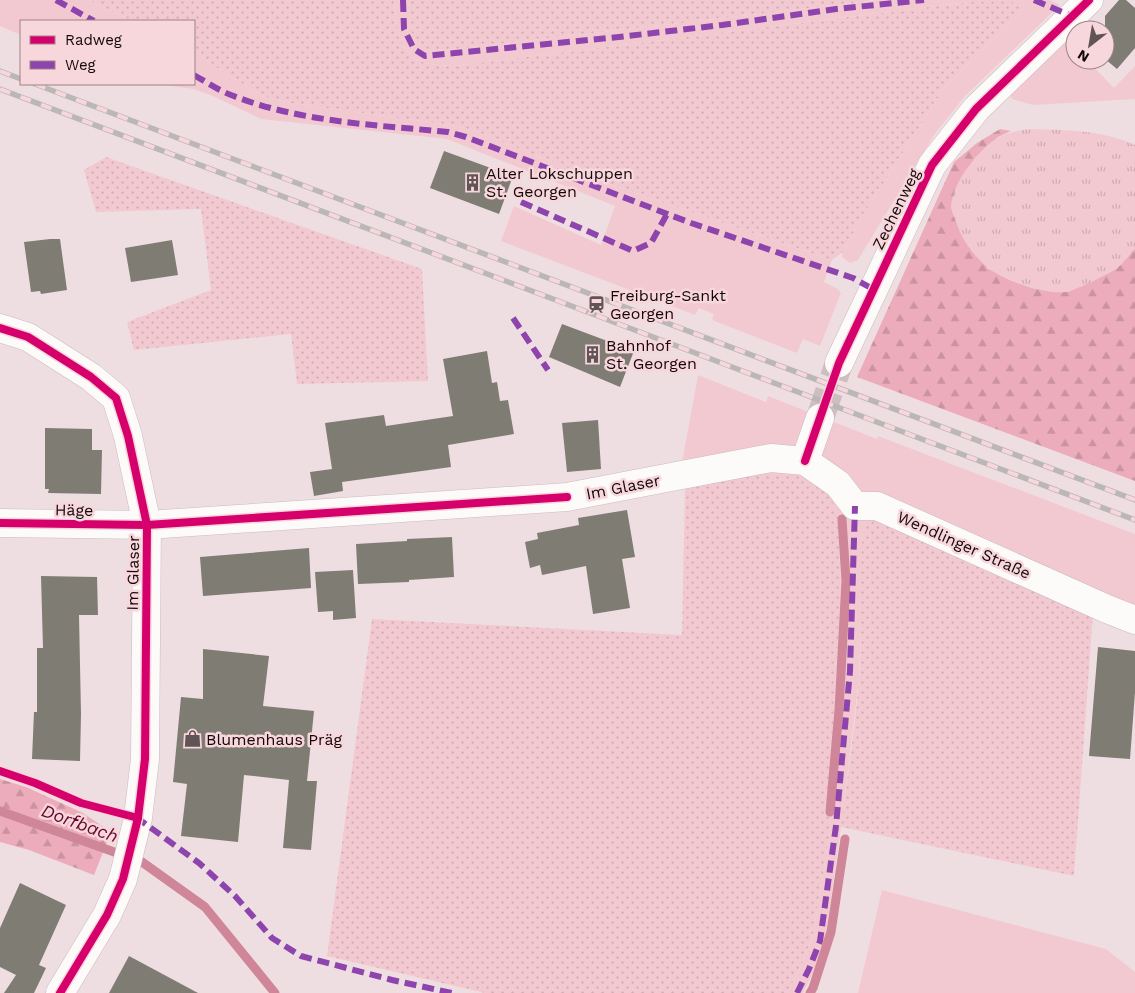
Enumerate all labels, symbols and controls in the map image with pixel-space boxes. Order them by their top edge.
legend [20,20,195,85]
north arrow [1065,20,1115,70]
text: Radweg [65,31,122,49]
text: N [1075,47,1092,66]
text: Weg [65,56,96,74]
place label: Alter Lokschuppen St. Georgen [486,164,633,201]
street label: Zechenweg [868,165,924,253]
building icon: Alter Lokschuppen St. Georgen [462,172,482,192]
place label: Freiburg-Sankt Georgen [610,286,726,323]
station icon: Freiburg-Sankt Georgen [586,294,606,314]
place label: Bahnhof St. Georgen [606,336,697,373]
building icon: Bahnhof St. Georgen [582,344,602,364]
street label: Im Glaser [584,470,662,503]
street label: Häge [55,500,93,520]
street label: Wendlinger Straße [894,507,1034,583]
street label: Im Glaser [123,535,143,611]
shop icon: Blumenhaus Präg [182,729,202,749]
place label: Blumenhaus Präg [206,730,342,749]
water label: Dorfbach [39,799,121,847]

